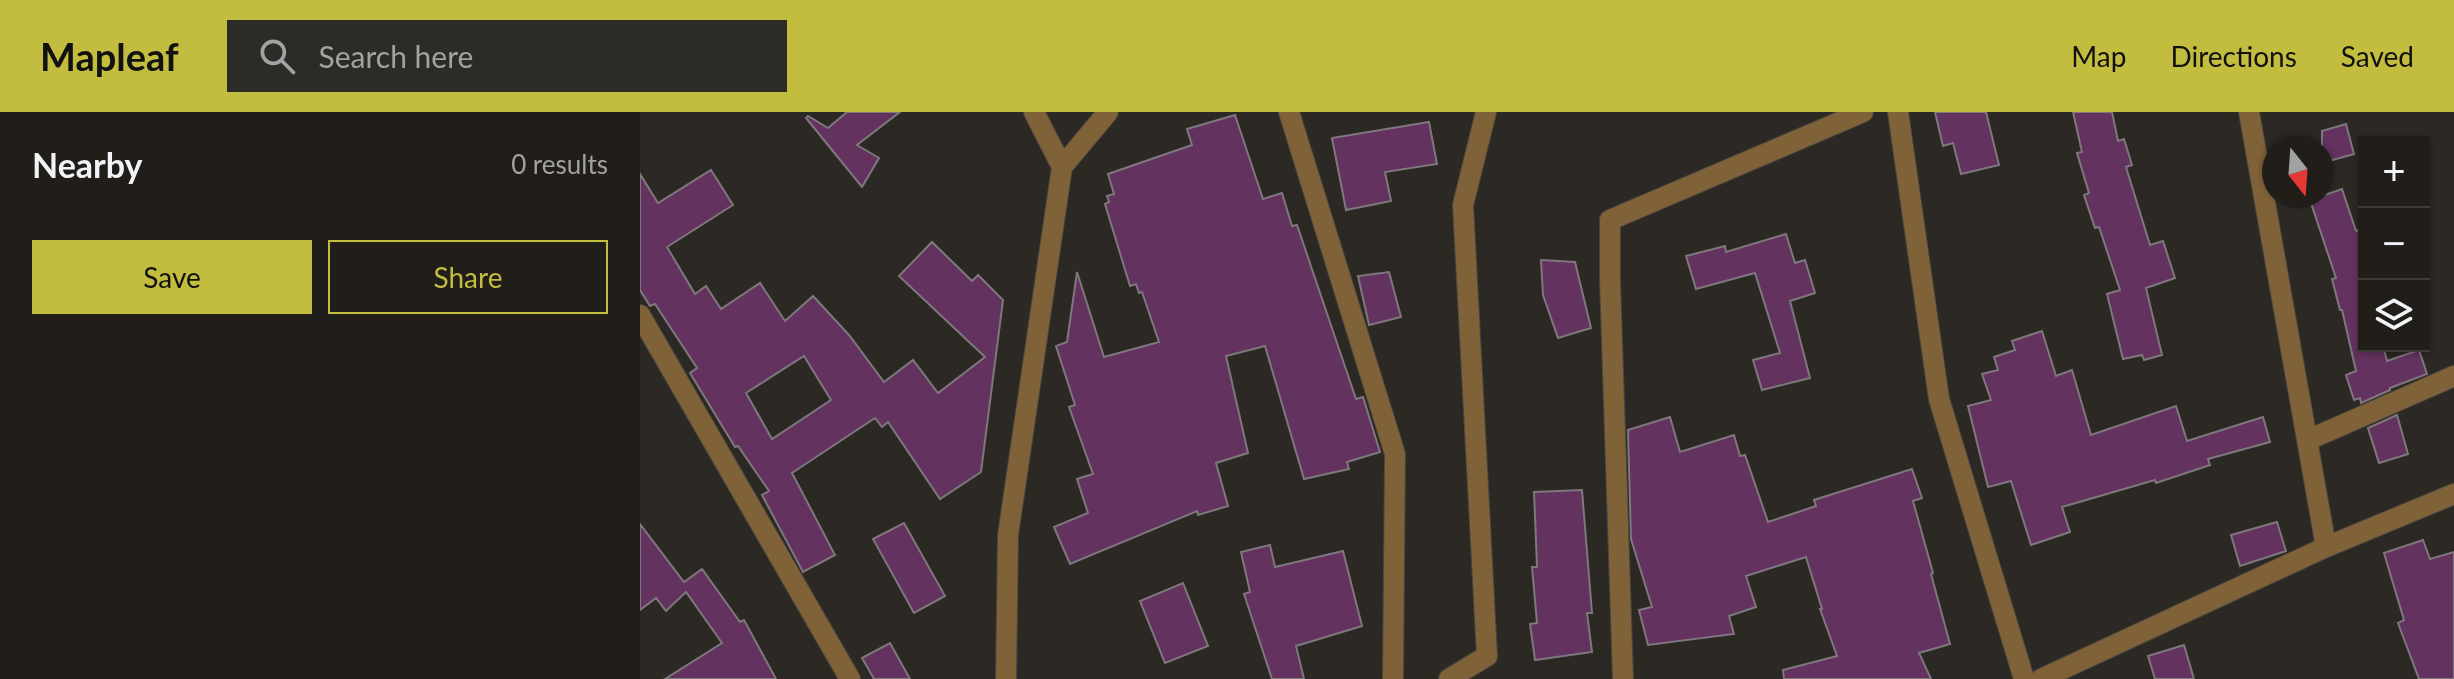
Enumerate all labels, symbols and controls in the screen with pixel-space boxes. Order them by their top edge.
search box [227,20,787,92]
text: Mapleaf [40,33,179,79]
icon: search [255,34,299,78]
text: Search here [319,38,473,74]
text: Map [2071,39,2126,73]
text: Directions [2170,39,2297,73]
text: Saved [2341,39,2414,73]
north arrow [2262,136,2334,208]
map controls [2358,136,2430,352]
button: + [2358,136,2430,208]
text: Nearby [32,144,143,185]
text: 0 results [511,148,608,180]
button: − [2358,208,2430,280]
button: Save [32,240,312,314]
button: Share [328,240,608,314]
button: layers [2358,280,2430,352]

